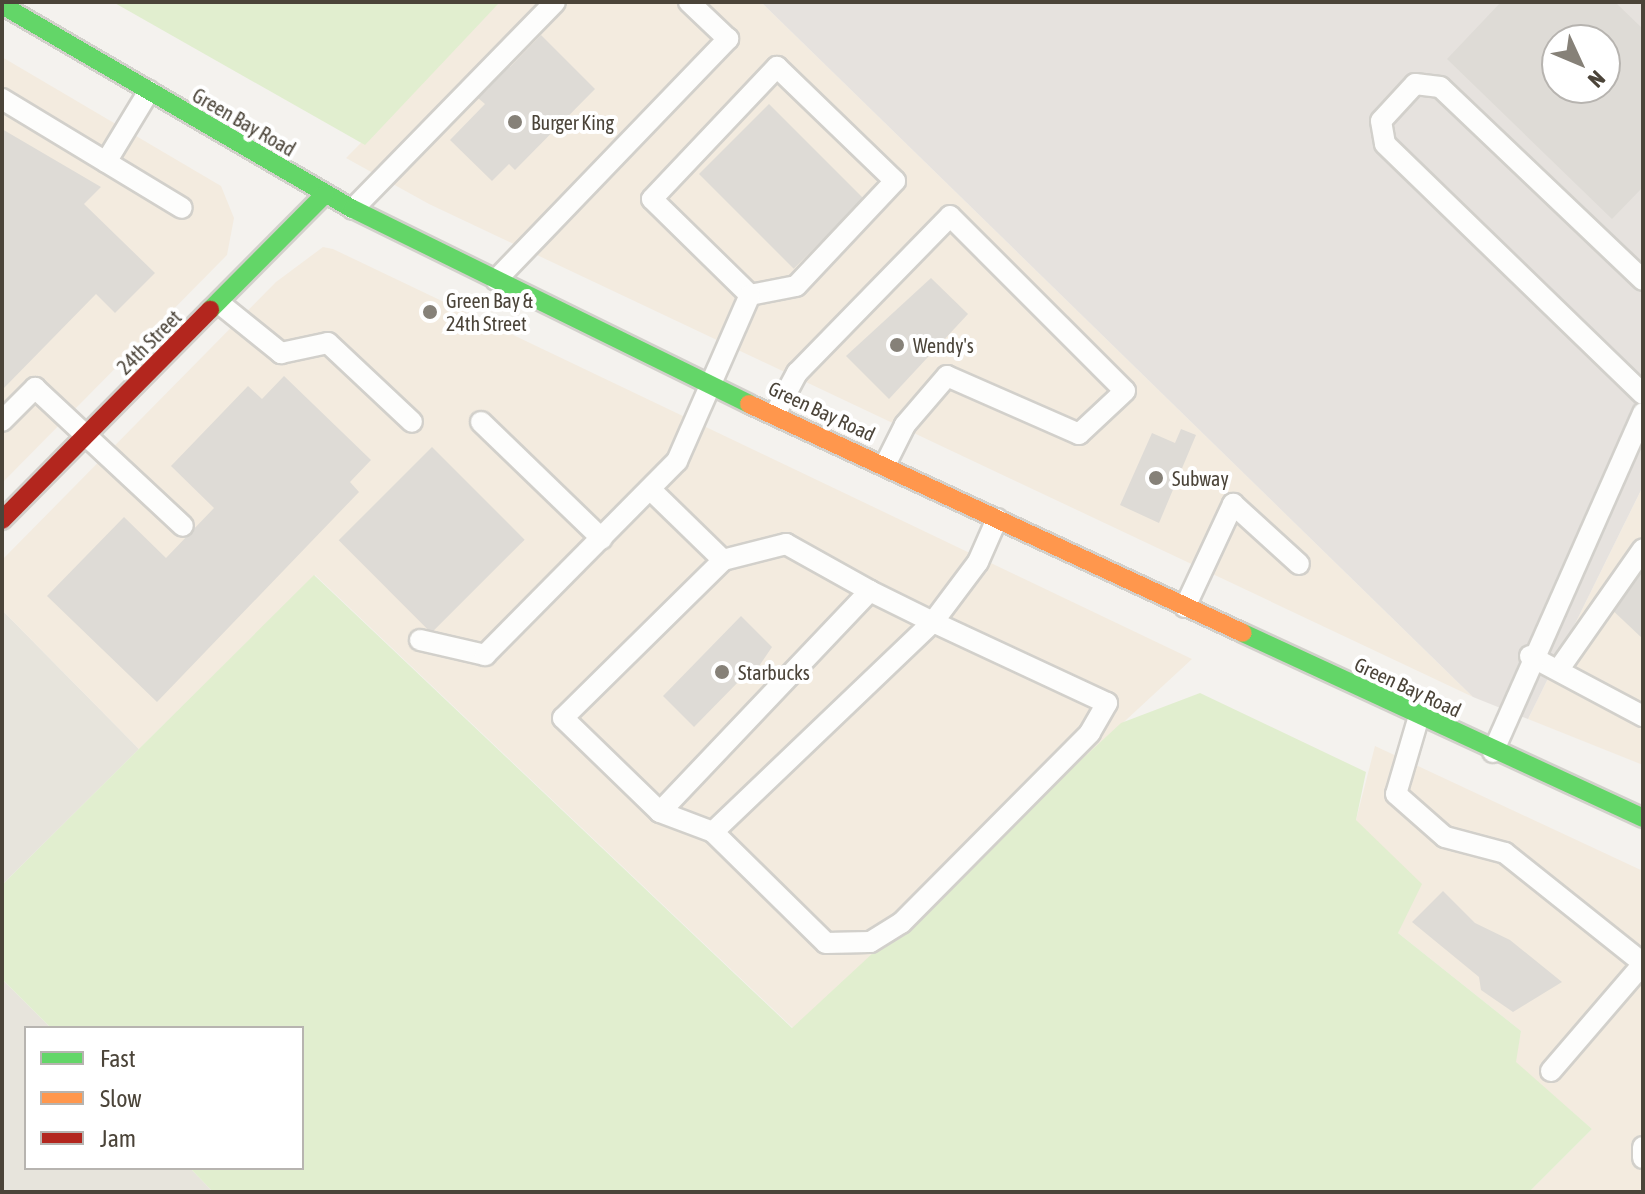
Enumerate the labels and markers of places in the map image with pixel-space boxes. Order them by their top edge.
place label: Burger King [531,110,614,134]
marker: Burger King [506,113,524,131]
place label: Green Bay & 24th Street [446,288,533,335]
marker: Green Bay & 24th Street [421,303,439,321]
place label: Wendy's [913,333,974,357]
marker: Wendy's [888,336,906,354]
place label: Subway [1172,466,1229,490]
marker: Subway [1147,469,1165,487]
place label: Starbucks [738,660,810,684]
marker: Starbucks [713,663,731,681]

